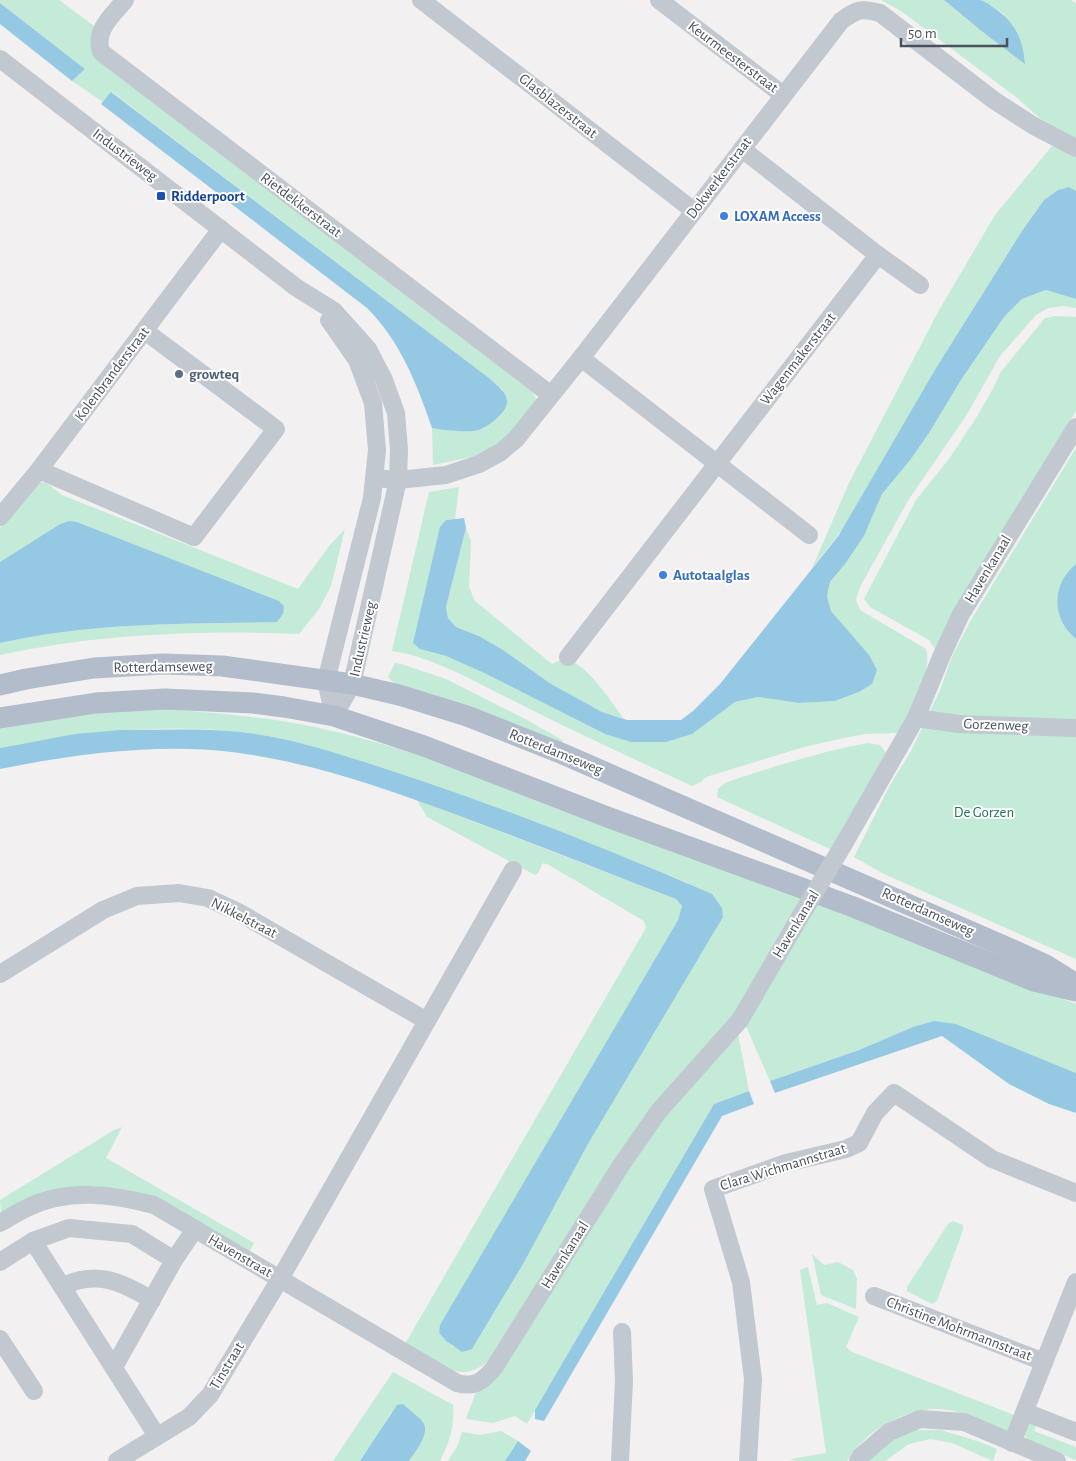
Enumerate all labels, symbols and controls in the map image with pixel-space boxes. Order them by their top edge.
scale bar [901,15,1007,47]
street label: Keurmeesterstraat [685,18,781,96]
text: 50 m [908,26,937,41]
street label: Glasblazerstraat [516,71,600,141]
street label: Industrieweg [90,126,161,184]
street label: Dokwerkerstraat [684,134,754,221]
street label: Rietdekkerstraat [258,170,344,240]
place label: Ridderpoort [171,189,245,204]
marker: Ridderpoort [155,190,167,202]
place label: LOXAM Access [734,209,821,224]
marker: LOXAM Access [718,210,730,222]
street label: Wagenmakerstraat [758,310,839,408]
street label: Kolenbranderstraat [72,324,152,424]
place label: growteq [189,367,239,382]
marker: growteq [173,368,185,380]
street label: Havenkanaal [962,533,1014,605]
place label: Autotaalglas [673,568,750,583]
marker: Autotaalglas [657,569,669,581]
street label: Industrieweg [347,599,379,678]
street label: Rotterdamseweg [113,659,213,675]
street label: Gorzenweg [963,716,1029,734]
street label: Rotterdamseweg [507,726,605,778]
park label: De Gorzen [954,805,1014,820]
street label: Rotterdamseweg [880,885,977,939]
street label: Havenkanaal [770,888,822,960]
street label: Nikkelstraat [209,895,279,941]
street label: Clara Wichmannstraat [718,1141,848,1193]
street label: Havenkanaal [538,1219,592,1291]
street label: Havenstraat [205,1232,275,1280]
street label: Christine Mohrmannstraat [884,1294,1034,1364]
street label: Tinstraat [207,1340,247,1392]

